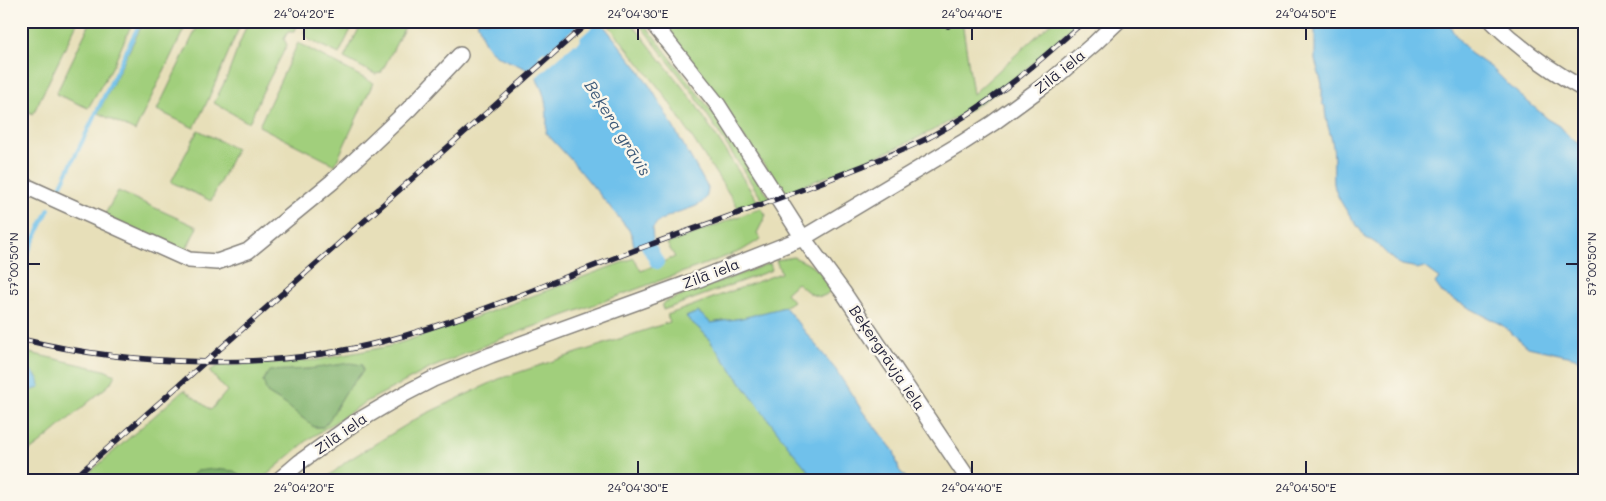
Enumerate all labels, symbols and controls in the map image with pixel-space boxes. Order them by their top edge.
text: 24°04'20"E [274,5,334,21]
text: 24°04'30"E [608,5,669,21]
text: 24°04'40"E [941,5,1003,21]
text: 24°04'50"E [1276,5,1337,21]
street label: Zilā iela [1030,45,1089,98]
water label: Beķera grāvis [580,76,656,180]
text: 57°00'50"N [5,232,21,296]
text: 57°00'50"N [1583,232,1599,296]
street label: Zilā iela [679,253,742,293]
street label: Beķergrāvja iela [844,301,930,414]
street label: Zilā iela [310,408,371,458]
text: 24°04'20"E [274,479,334,495]
text: 24°04'30"E [608,479,669,495]
text: 24°04'40"E [941,479,1003,495]
text: 24°04'50"E [1276,479,1337,495]

